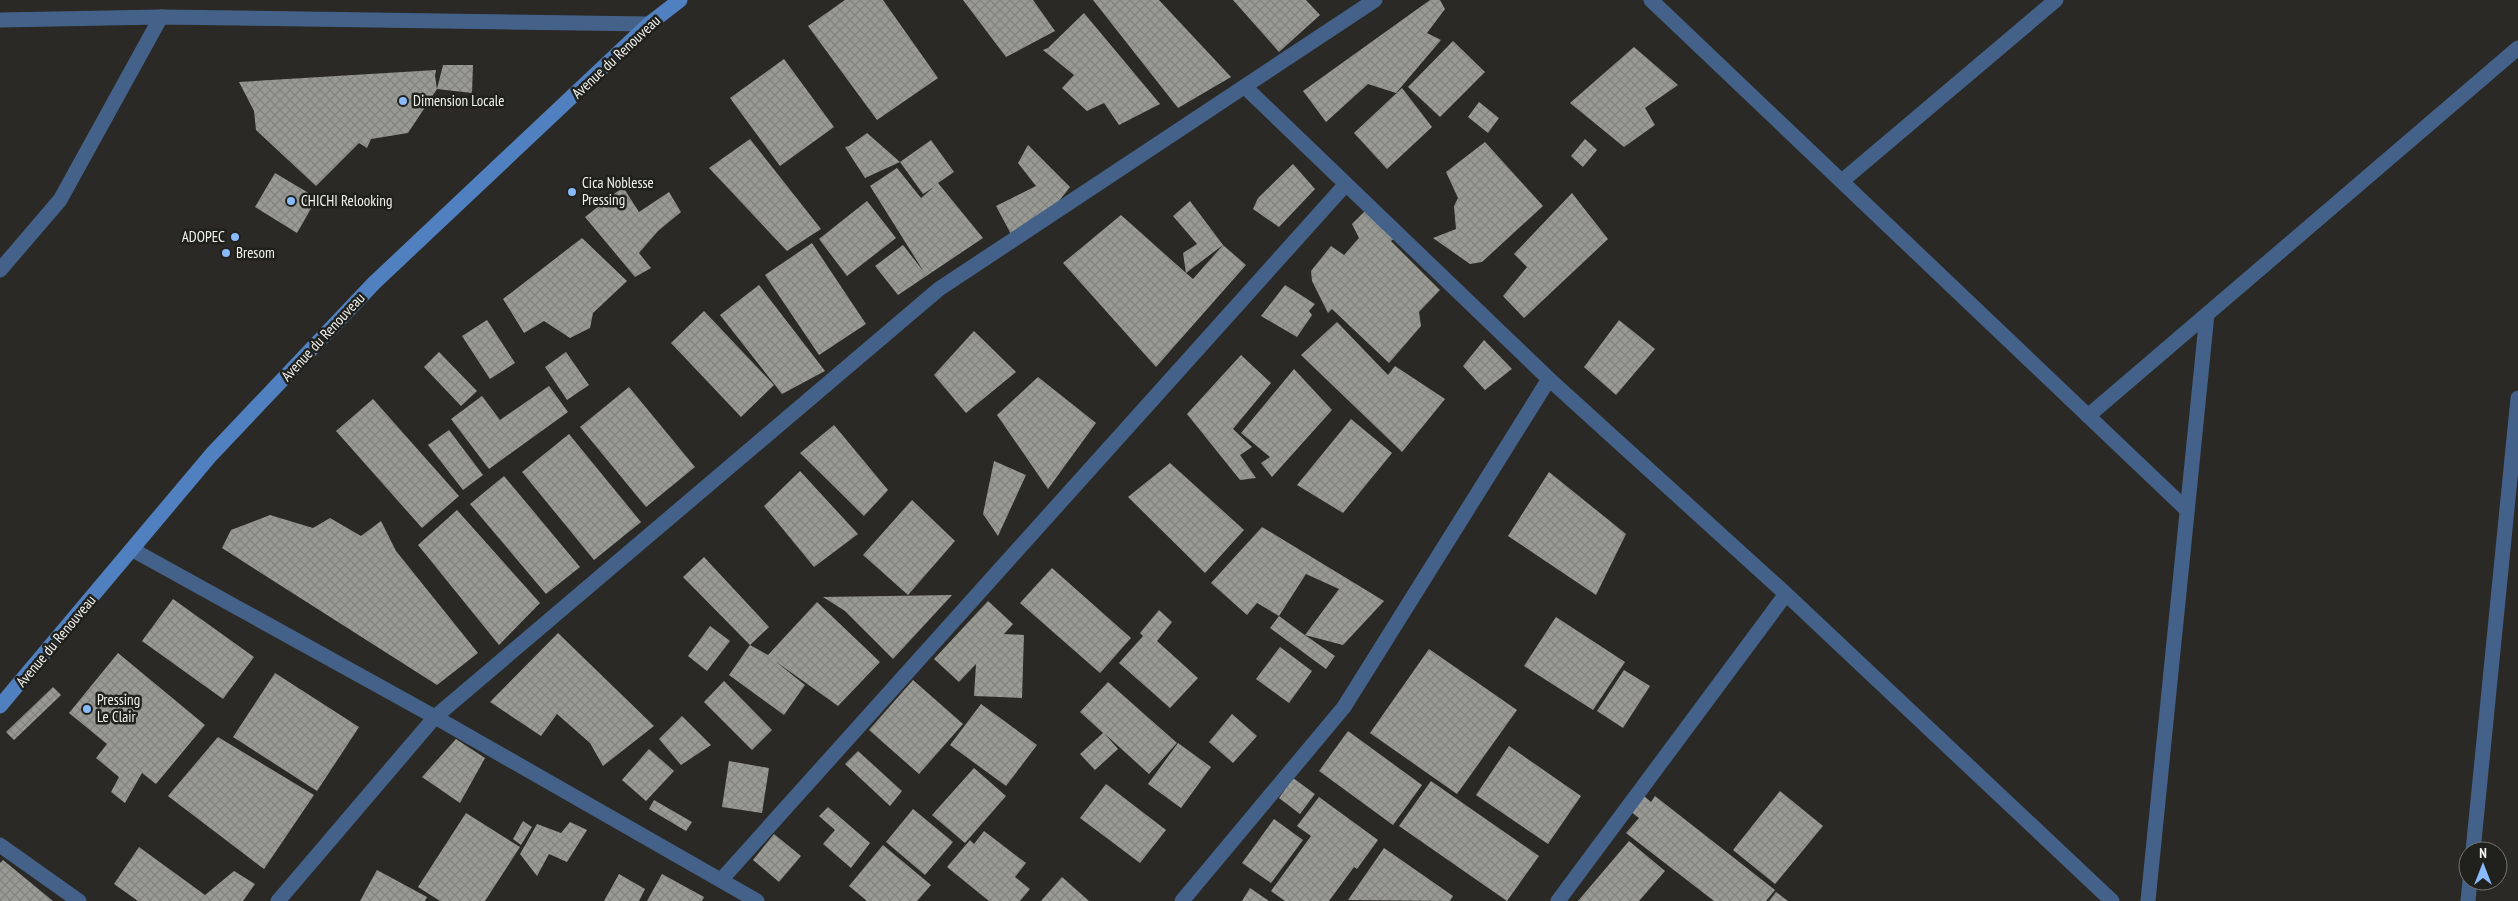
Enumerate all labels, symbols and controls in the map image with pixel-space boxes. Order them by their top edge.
street label: Avenue du Renouveau [567,11,664,103]
place label: Dimension Locale [413,91,504,110]
marker: Dimension Locale [397,95,409,107]
place label: Cica Noblesse Pressing [582,173,654,209]
marker: Cica Noblesse Pressing [566,186,578,198]
place label: CHICHI Relooking [301,191,392,210]
marker: CHICHI Relooking [285,195,297,207]
place label: ADOPEC [182,227,225,246]
marker: ADOPEC [229,231,241,243]
place label: Bresom [236,243,275,262]
marker: Bresom [220,247,232,259]
street label: Avenue du Renouveau [277,288,369,385]
street label: Avenue du Renouveau [12,591,100,691]
place label: Pressing Le Clair [97,690,140,726]
marker: Pressing Le Clair [81,703,93,715]
north arrow [2458,841,2508,891]
text: N [2479,844,2487,862]

